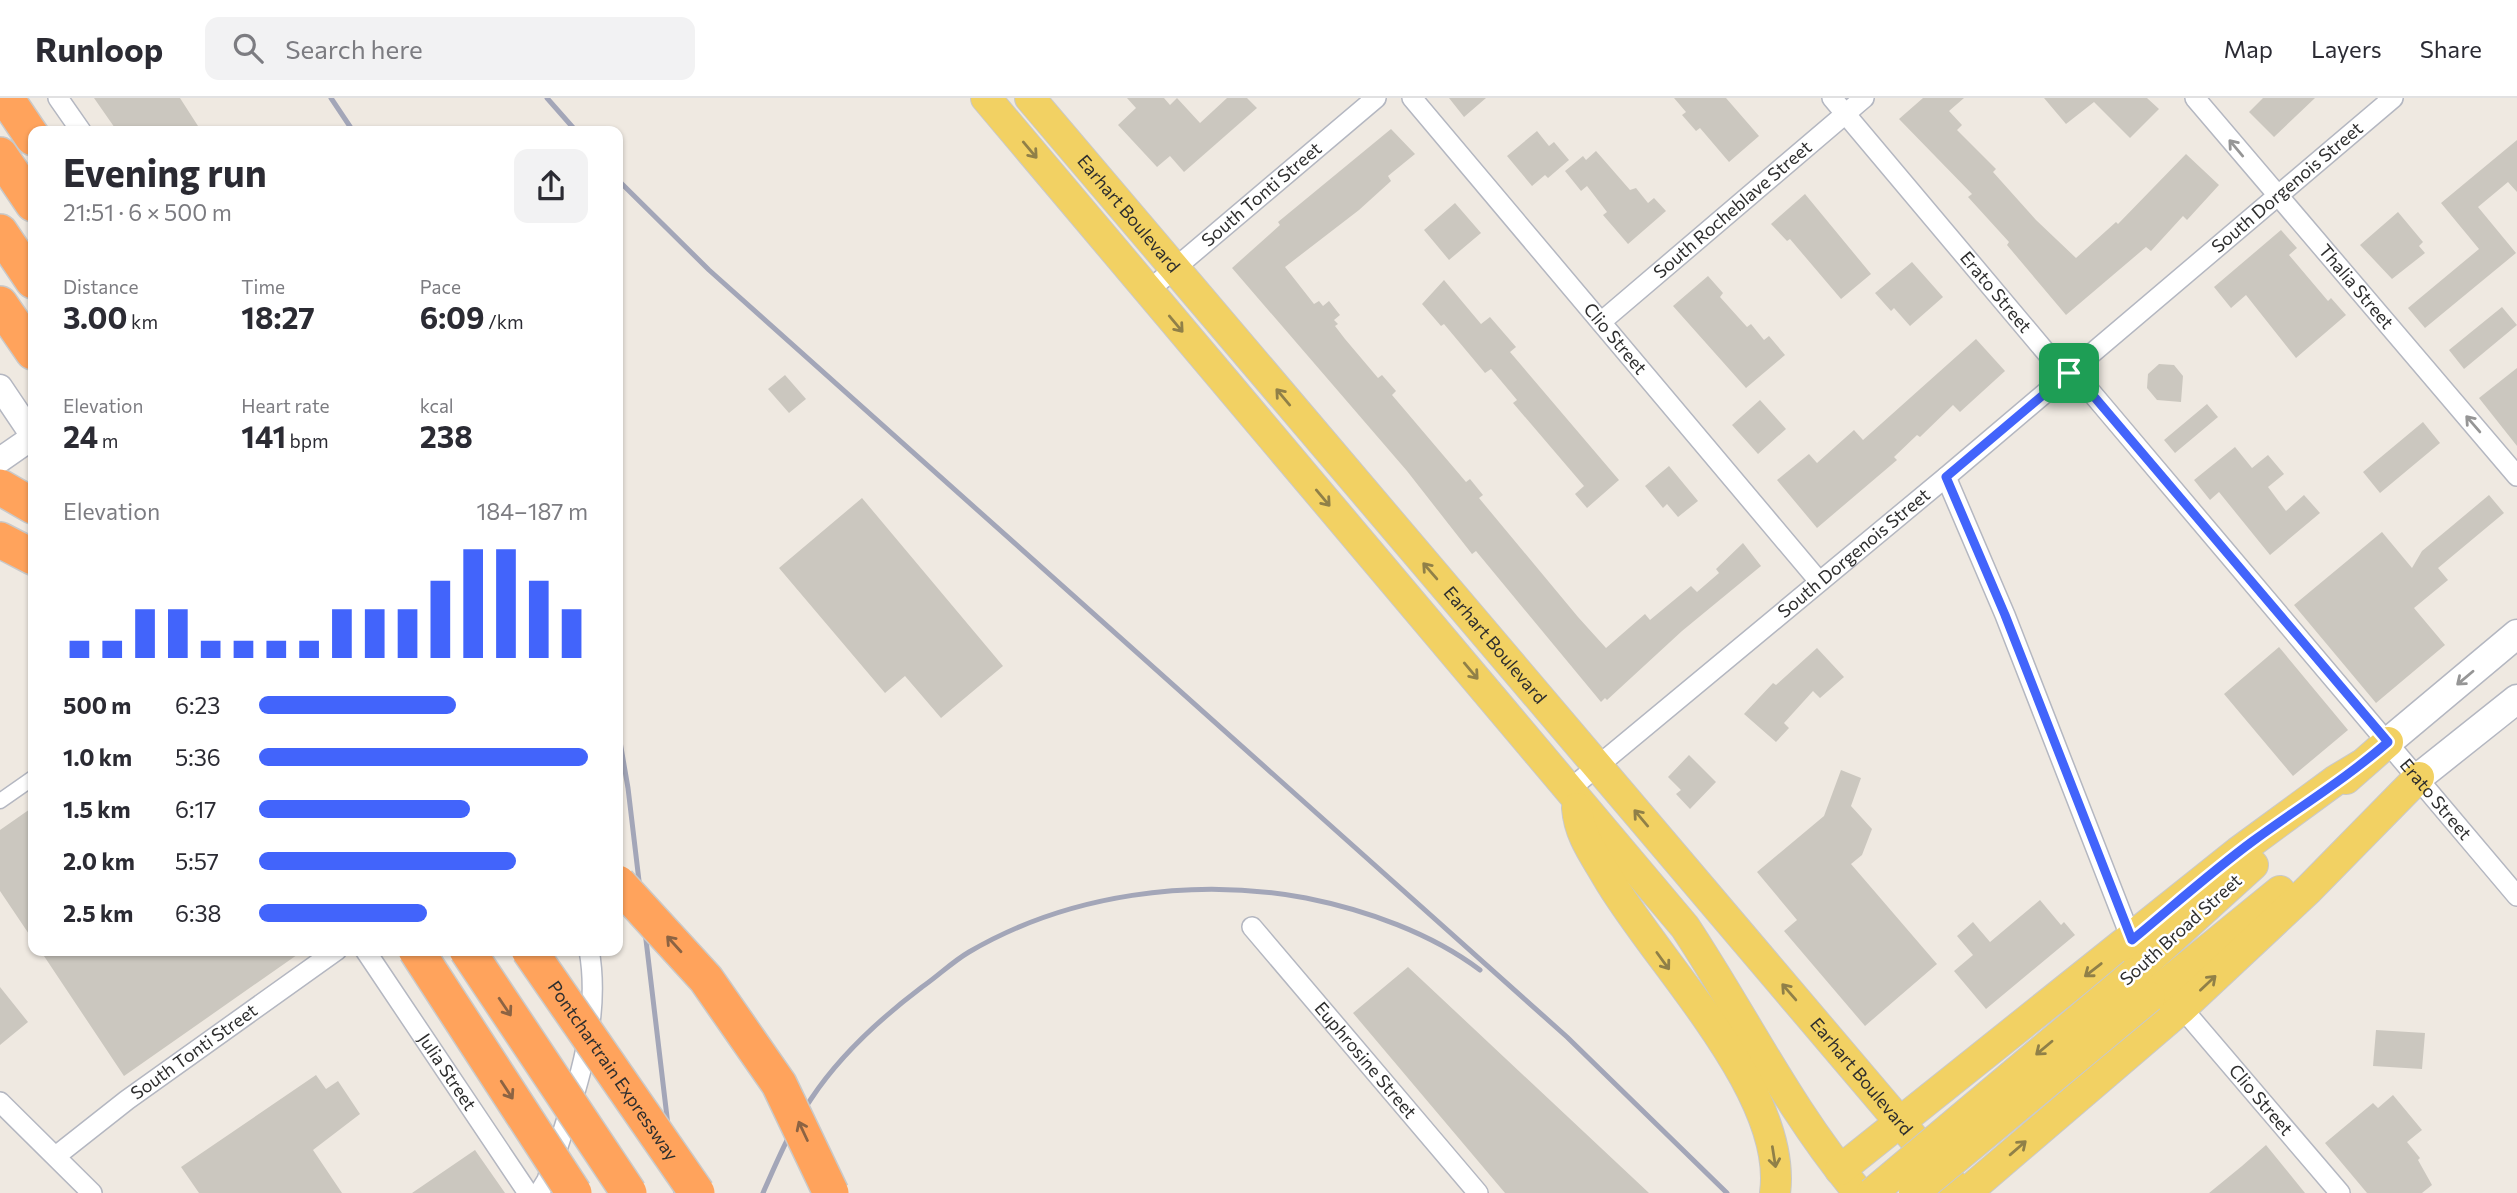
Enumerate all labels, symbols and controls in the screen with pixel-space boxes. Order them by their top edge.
search box [205,17,695,80]
text: Runloop [35,28,163,69]
icon: search [229,29,267,67]
text: Search here [285,33,423,64]
text: Map [2224,34,2273,63]
text: Layers [2311,34,2382,63]
text: Share [2420,34,2482,63]
street label: South Dorgenois Street [2207,117,2367,257]
street label: South Rocheblave Street [1648,136,1816,283]
street label: South Tonti Street [1197,137,1326,251]
one-way arrow [2228,139,2244,157]
one-way arrow [1022,141,1037,159]
text: Evening run [63,148,267,195]
button: share [514,149,588,223]
street label: Earhart Boulevard [1073,150,1185,276]
text: 21:51 · 6 × 500 m [63,198,232,226]
street label: Thalia Street [2314,239,2399,333]
street label: Erato Street [1956,247,2037,337]
text: Distance [63,275,139,298]
text: Time [241,275,285,298]
text: Pace [420,275,461,298]
text: 3.00 [63,298,127,335]
text: 18:27 [241,298,315,335]
text: 6:09 [420,298,485,335]
street label: Clio Street [1579,298,1652,379]
text: km [127,310,158,333]
text: /km [485,310,524,333]
one-way arrow [1168,315,1184,333]
pin [2039,343,2099,403]
icon: arrive [2050,354,2088,392]
one-way arrow [1275,389,1291,407]
text: Elevation [63,394,143,417]
text: Heart rate [241,394,330,417]
text: kcal [420,394,454,417]
one-way arrow [2465,415,2481,433]
text: 24 [63,417,98,454]
text: 141 [241,417,286,454]
text: 238 [420,417,473,454]
text: m [98,429,118,452]
text: bpm [286,429,329,452]
street label: South Dorgenois Street [1773,483,1934,622]
one-way arrow [1315,489,1331,507]
text: Elevation [63,497,160,525]
text: 184–187 m [477,497,588,525]
one-way arrow [1422,562,1438,580]
street label: Earhart Boulevard [1440,581,1552,708]
one-way arrow [1463,661,1479,679]
one-way arrow [2456,670,2474,686]
text: 500 m [63,691,131,719]
text: 6:23 [175,691,220,719]
text: 1.0 km [63,743,132,771]
text: 5:36 [175,743,221,771]
street label: Erato Street [2396,754,2477,844]
text: 1.5 km [63,795,131,823]
text: 6:17 [175,795,216,823]
one-way arrow [1633,810,1649,828]
text: 2.0 km [63,847,135,875]
text: 5:57 [175,847,219,875]
street label: South Broad Street [2115,869,2246,990]
text: 2.5 km [63,899,133,927]
text: 6:38 [175,899,221,927]
one-way arrow [666,936,683,953]
one-way arrow [1656,951,1670,970]
one-way arrow [2085,963,2103,978]
one-way arrow [2199,975,2216,992]
street label: Pontchartrain Expressway [544,976,683,1165]
one-way arrow [1781,983,1797,1001]
one-way arrow [498,997,512,1016]
street label: Euphrosine Street [1310,997,1422,1123]
street label: South Tonti Street [126,999,261,1104]
street label: Earhart Boulevard [1806,1013,1918,1139]
street label: Julia Street [414,1029,481,1114]
one-way arrow [2036,1041,2054,1056]
street label: Clio Street [2225,1059,2298,1139]
one-way arrow [500,1079,514,1099]
one-way arrow [796,1121,809,1142]
one-way arrow [2009,1140,2027,1156]
one-way arrow [1768,1145,1781,1168]

